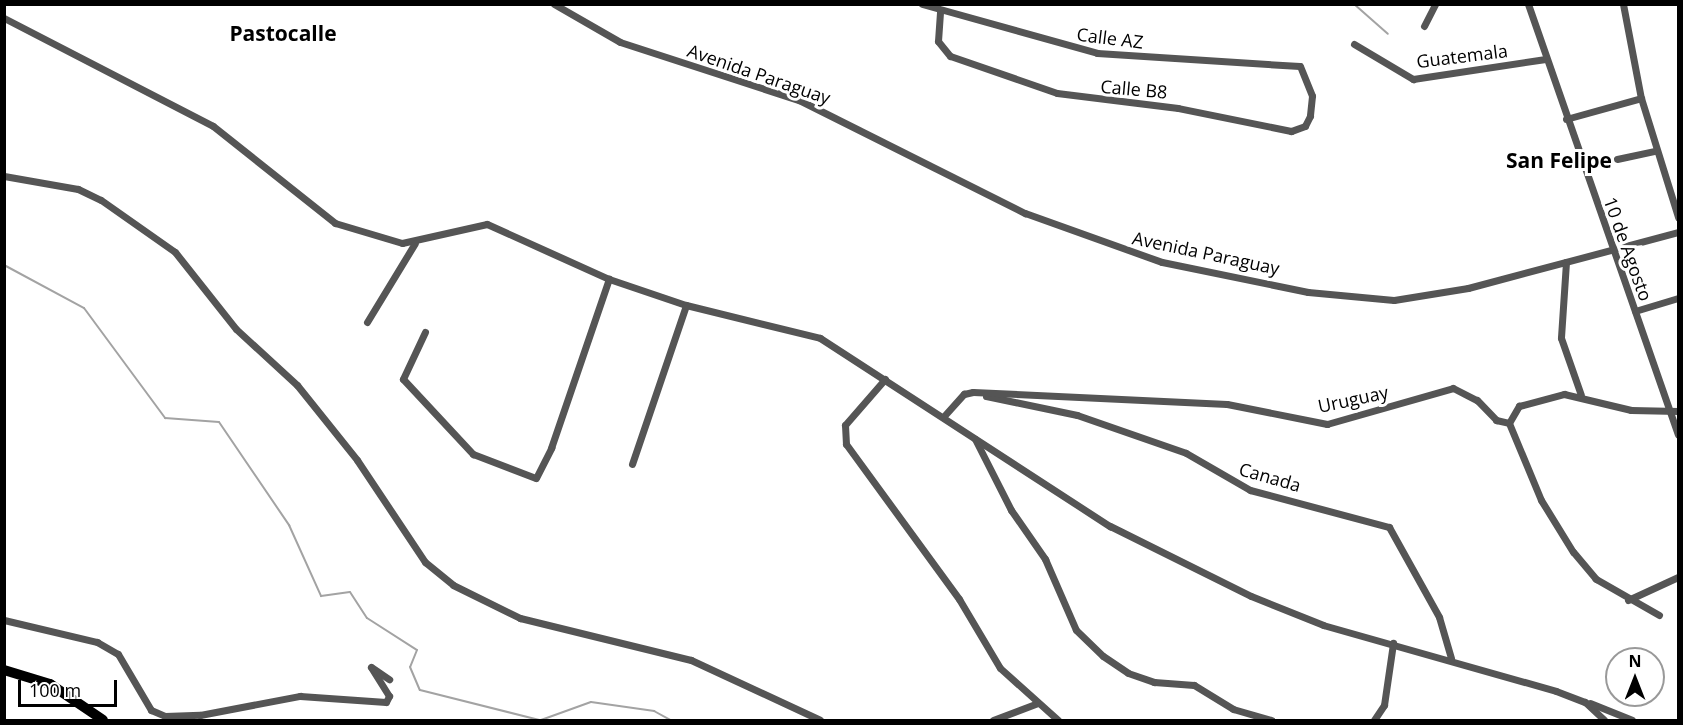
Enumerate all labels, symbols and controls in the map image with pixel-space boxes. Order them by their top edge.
district label: Pastocalle [229,20,337,46]
street label: Calle AZ [1075,23,1145,53]
street label: Avenida Paraguay [685,39,833,109]
street label: Guatemala [1415,40,1509,72]
street label: Calle B8 [1100,75,1168,103]
district label: San Felipe [1506,147,1612,173]
street label: 10 de Agosto [1599,194,1657,304]
street label: Avenida Paraguay [1131,227,1281,279]
street label: Uruguay [1316,381,1390,417]
street label: Canada [1237,458,1303,496]
north arrow [1605,647,1665,707]
text: N [1628,650,1642,672]
scale bar [21,668,120,706]
text: 100 m [29,678,81,702]

